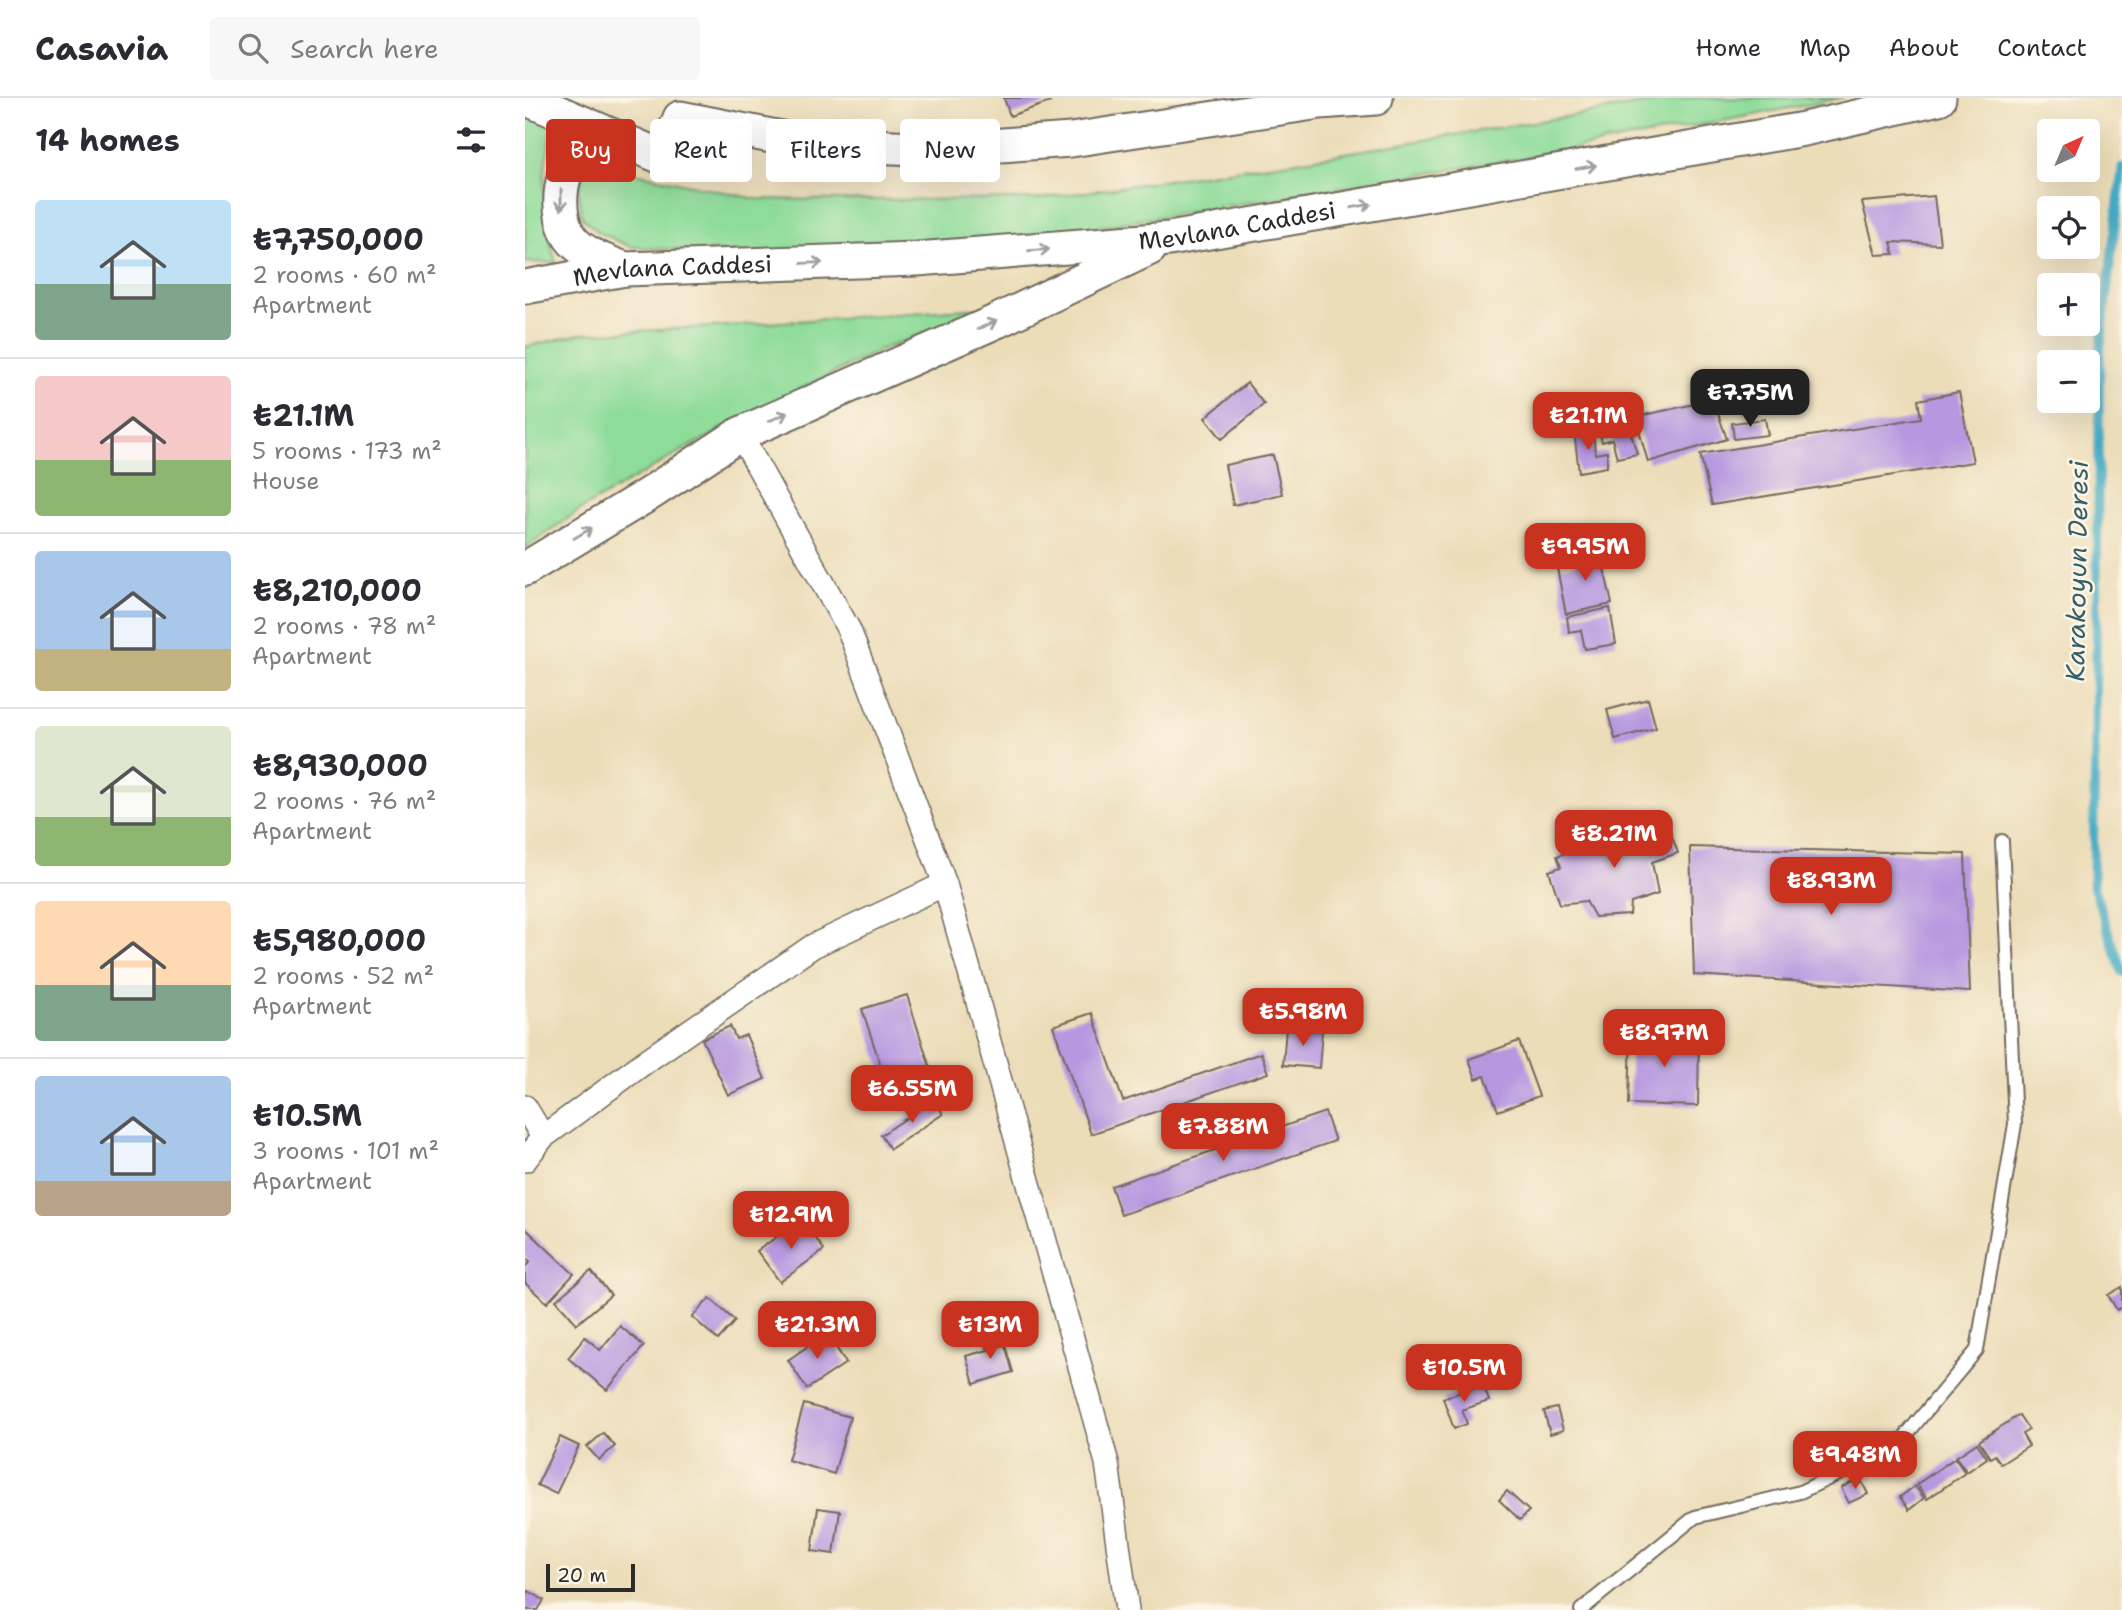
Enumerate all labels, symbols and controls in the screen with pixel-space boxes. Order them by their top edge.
search box [210,17,700,80]
text: Casavia [35,26,168,71]
icon: search [234,29,272,67]
text: Search here [290,31,439,66]
text: Home [1695,32,1761,64]
text: Map [1799,32,1851,64]
text: About [1889,32,1959,64]
text: Contact [1997,32,2087,64]
chip: Buy [546,119,636,182]
chip: Rent [650,119,752,182]
chip: Filters [766,119,886,182]
chip: New [900,119,1000,182]
north arrow [2037,119,2100,182]
map controls [2037,119,2100,413]
text: 14 homes [35,120,180,161]
icon: filters [452,121,490,159]
one-way arrow [1574,160,1597,173]
one-way arrow [554,188,568,211]
street label: Mevlana Caddesi [1137,194,1338,257]
button: locate [2037,196,2100,259]
one-way arrow [1349,199,1372,212]
text: ₺7,750,000 [252,219,424,260]
icon: home [91,228,175,312]
one-way arrow [1027,243,1050,256]
street label: Mevlana Caddesi [571,248,773,294]
one-way arrow [800,256,823,269]
text: 2 rooms · 60 m² [252,260,437,290]
button: + [2037,273,2100,336]
text: Apartment [252,290,372,320]
one-way arrow [975,318,997,331]
button: − [2037,350,2100,413]
pin: ₺7.75M [1693,370,1807,429]
text: ₺7.75M [1706,377,1794,407]
pin: ₺21.1M [1531,392,1645,452]
text: ₺21.1M [252,395,354,436]
text: ₺21.1M [1549,400,1627,430]
icon: home [91,404,175,488]
one-way arrow [767,410,788,423]
text: 5 rooms · 173 m² [252,436,442,466]
water label: Karakoyun Deresi [2057,460,2096,682]
text: House [252,466,320,496]
pin: ₺9.95M [1528,524,1642,583]
one-way arrow [572,526,592,540]
text: ₺9.95M [1540,531,1630,561]
text: ₺8,210,000 [252,570,422,611]
icon: home [91,579,175,663]
text: 2 rooms · 78 m² [252,611,436,641]
text: Apartment [252,641,372,671]
text: ₺8,930,000 [252,745,428,786]
icon: home [91,754,175,838]
text: 2 rooms · 76 m² [252,786,436,816]
pin: ₺8.21M [1557,810,1671,870]
text: Apartment [252,816,372,846]
text: ₺8.21M [1571,818,1657,848]
pin: ₺8.93M [1774,858,1888,917]
text: ₺8.93M [1786,865,1876,895]
text: ₺5,980,000 [252,920,426,961]
icon: home [91,929,175,1013]
text: 2 rooms · 52 m² [252,961,434,991]
pin: ₺5.98M [1246,988,1360,1048]
text: Apartment [252,991,372,1021]
text: ₺5.98M [1259,996,1347,1026]
pin: ₺8.97M [1607,1010,1721,1069]
text: ₺8.97M [1619,1017,1709,1047]
pin: ₺6.55M [855,1066,969,1125]
text: ₺6.55M [867,1073,957,1103]
text: ₺10.5M [252,1095,362,1136]
icon: home [91,1104,175,1188]
pin: ₺7.88M [1166,1104,1280,1163]
text: ₺7.88M [1177,1111,1269,1141]
text: 3 rooms · 101 m² [252,1136,439,1166]
text: Apartment [252,1166,372,1196]
pin: ₺12.9M [734,1192,848,1251]
text: ₺12.9M [749,1199,833,1229]
pin: ₺21.3M [760,1302,874,1361]
pin: ₺13M [949,1302,1031,1361]
text: ₺21.3M [774,1309,860,1339]
text: ₺13M [958,1309,1022,1339]
pin: ₺10.5M [1407,1344,1521,1404]
text: ₺10.5M [1422,1352,1506,1382]
pin: ₺9.48M [1798,1432,1912,1491]
text: ₺9.48M [1809,1439,1901,1469]
scale bar [546,1561,635,1593]
text: 20 m [557,1563,606,1588]

